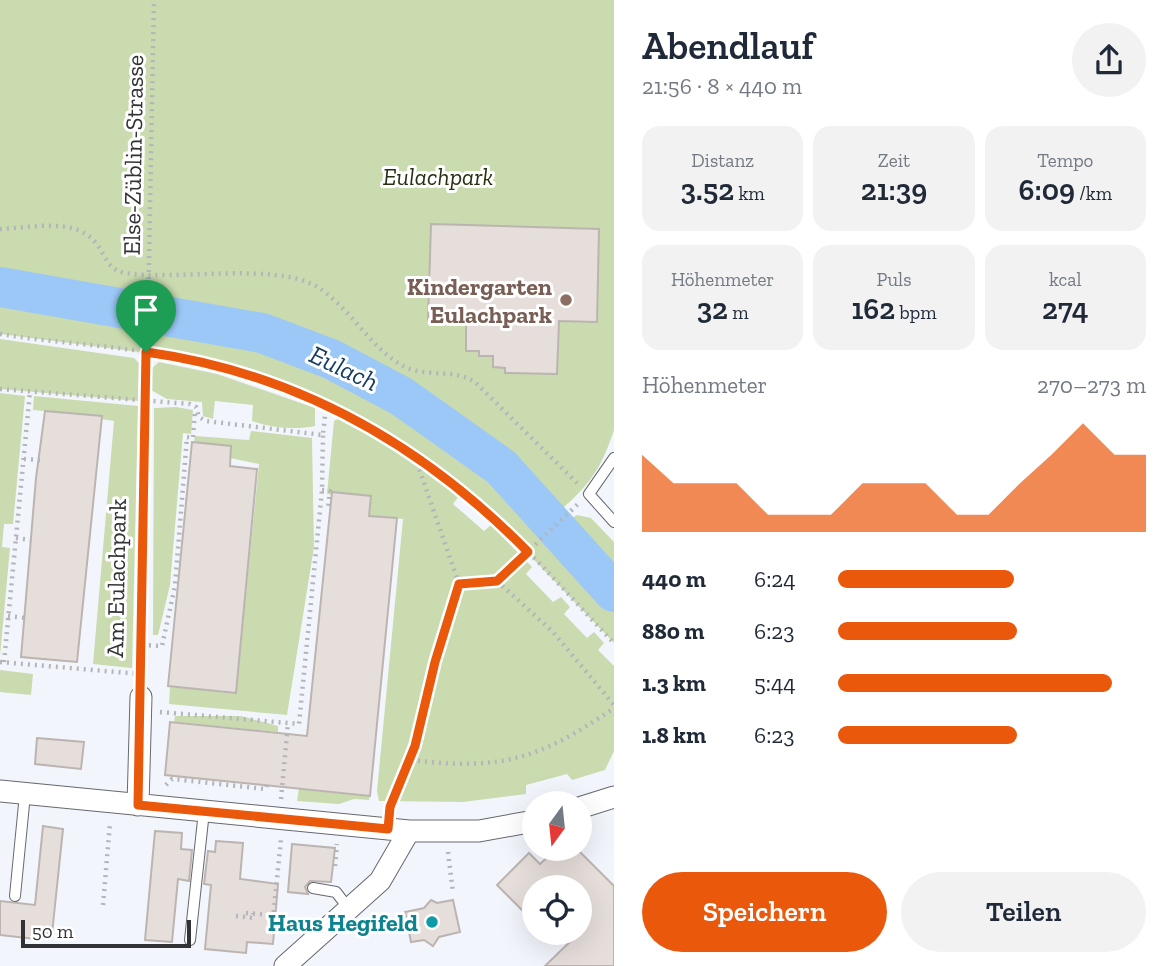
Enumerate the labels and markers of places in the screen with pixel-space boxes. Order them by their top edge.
place label: Kindergarten Eulachpark [407,272,552,329]
pin [116,280,176,352]
marker: Kindergarten Eulachpark [558,292,574,308]
place label: Haus Hegifeld [268,908,418,937]
marker: Haus Hegifeld [424,914,440,930]

